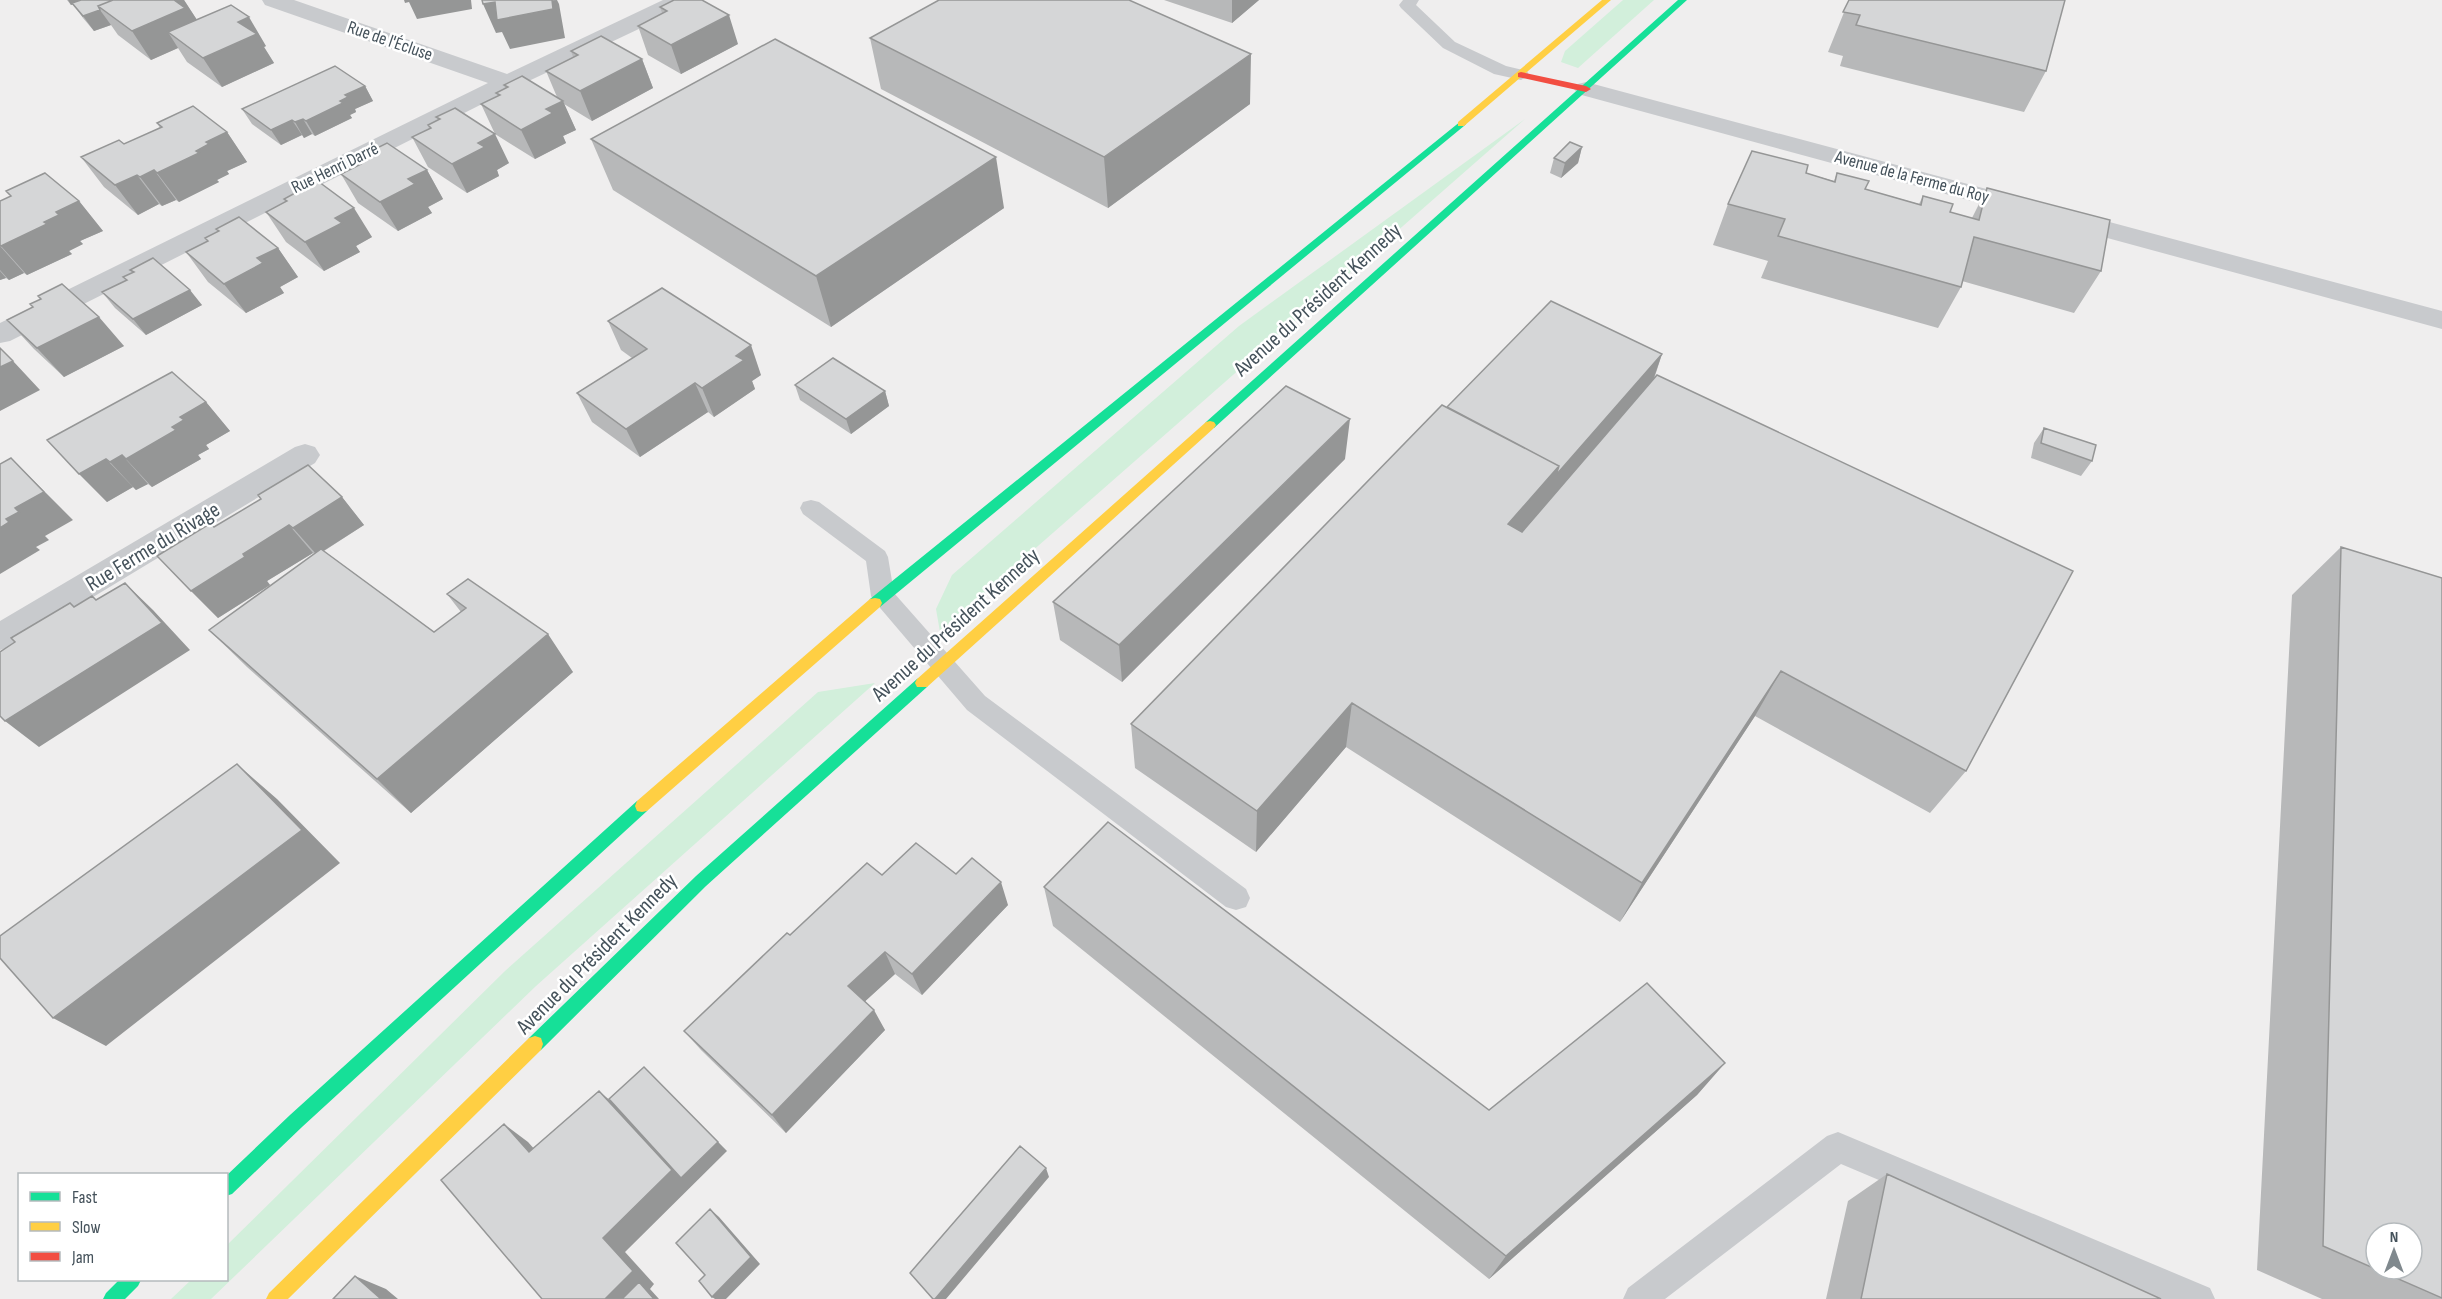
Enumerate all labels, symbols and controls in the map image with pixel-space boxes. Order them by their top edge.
street label: Rue de l'Écluse [345,17,435,65]
street label: Rue Henri Darré [288,138,382,198]
street label: Avenue de la Ferme du Roy [1832,146,1991,208]
street label: Avenue du Président Kennedy [1228,217,1408,383]
street label: Rue Ferme du Rivage [81,496,225,598]
street label: Avenue du Président Kennedy [866,542,1046,708]
street label: Avenue du Président Kennedy [510,867,684,1041]
legend [18,1173,228,1281]
text: Fast [72,1187,98,1208]
text: Slow [72,1217,101,1238]
north arrow [2364,1221,2424,1281]
text: N [2390,1228,2398,1247]
text: Jam [71,1247,94,1268]

